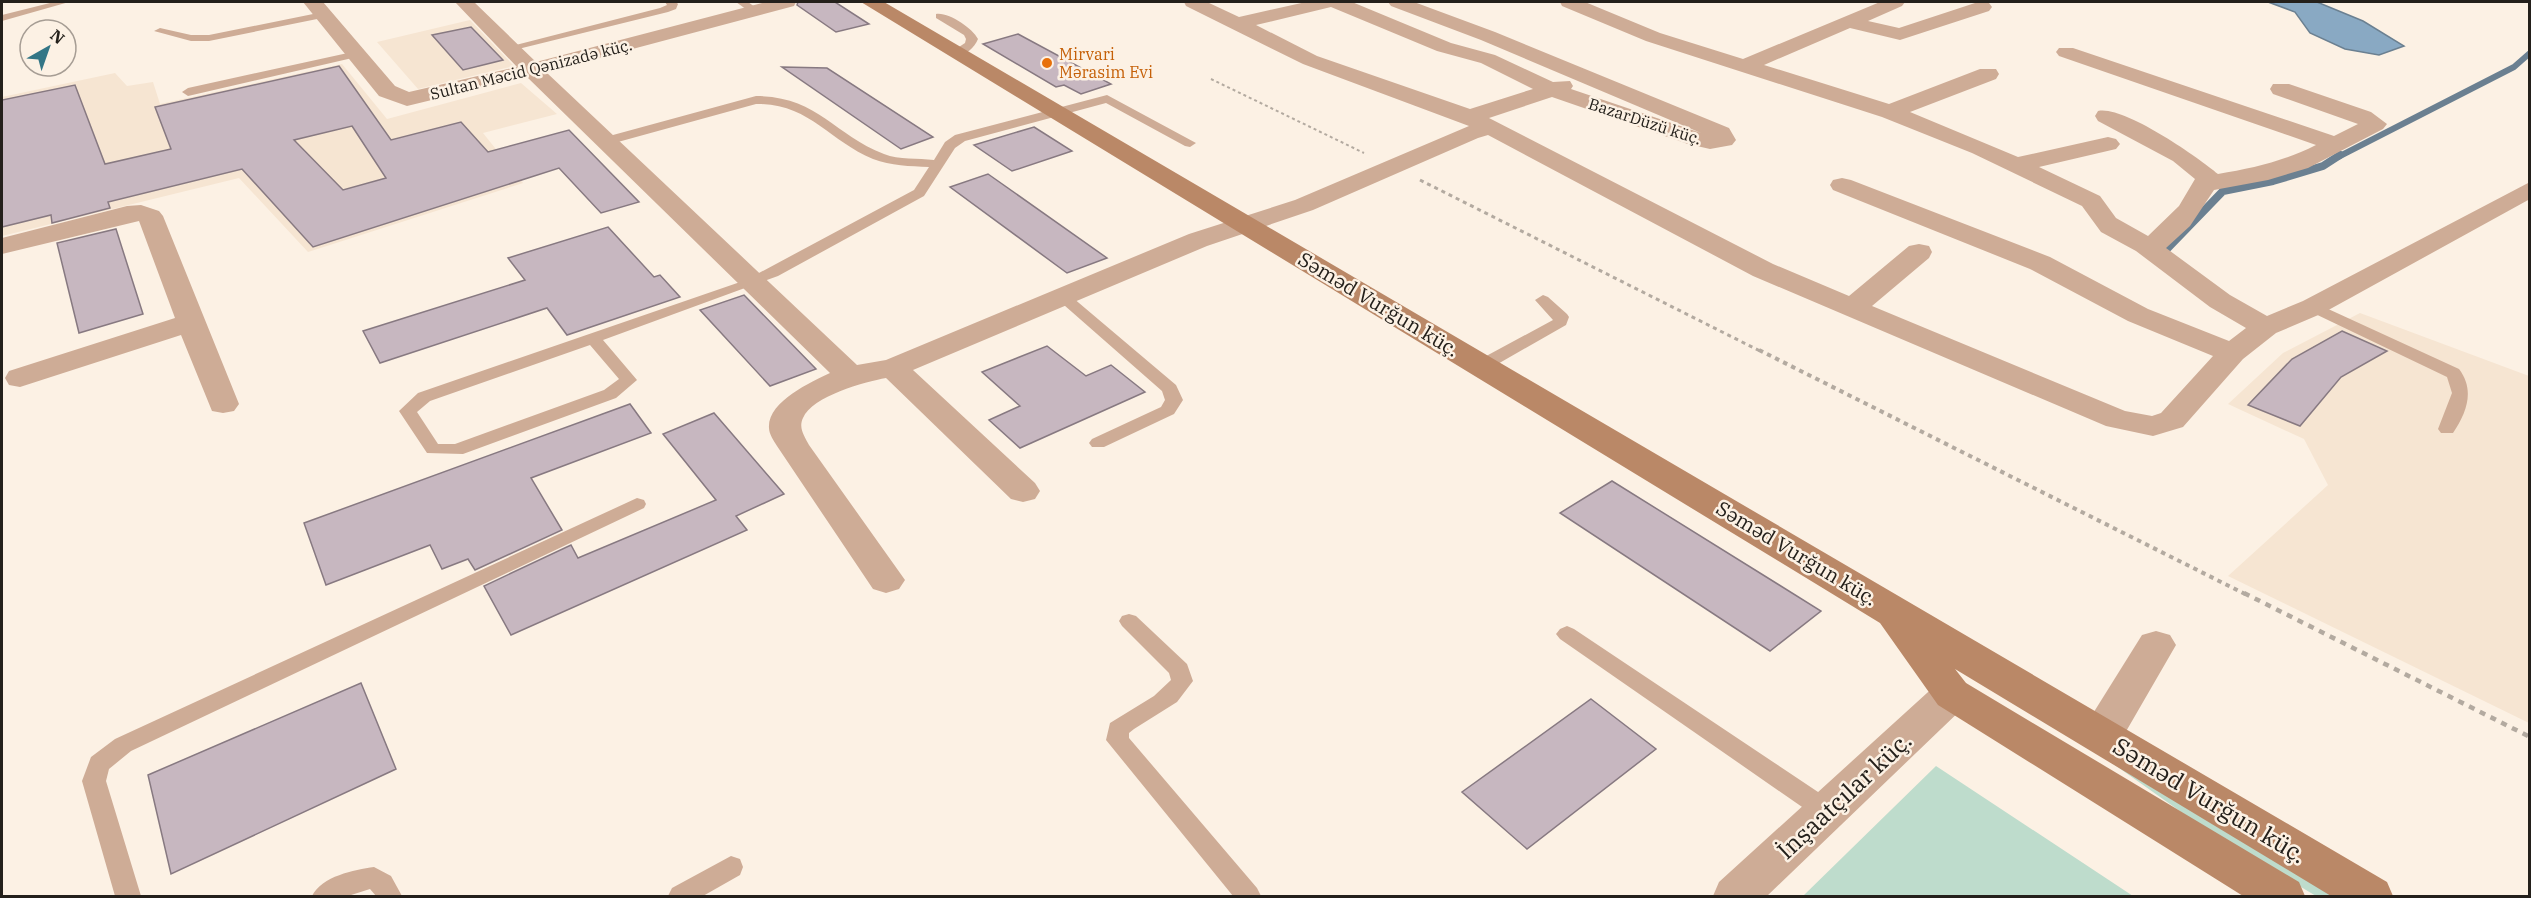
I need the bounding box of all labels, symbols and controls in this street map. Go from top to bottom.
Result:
north arrow [18,18,78,78]
text: N [46,25,69,48]
street label: Sultan Məcid Qənizadə küç. [428,34,634,104]
place label: Mirvari Mərasim Evi [1059,44,1153,82]
marker: Mirvari Mərasim Evi [1040,56,1054,70]
street label: BazarDüzü küç. [1586,93,1704,149]
street label: Səməd Vurğun küç. [1294,245,1464,363]
street label: Səməd Vurğun küç. [1712,494,1882,612]
street label: İnşaatçılar küç. [1770,724,1918,866]
street label: Səməd Vurğun küç. [2108,730,2312,870]

